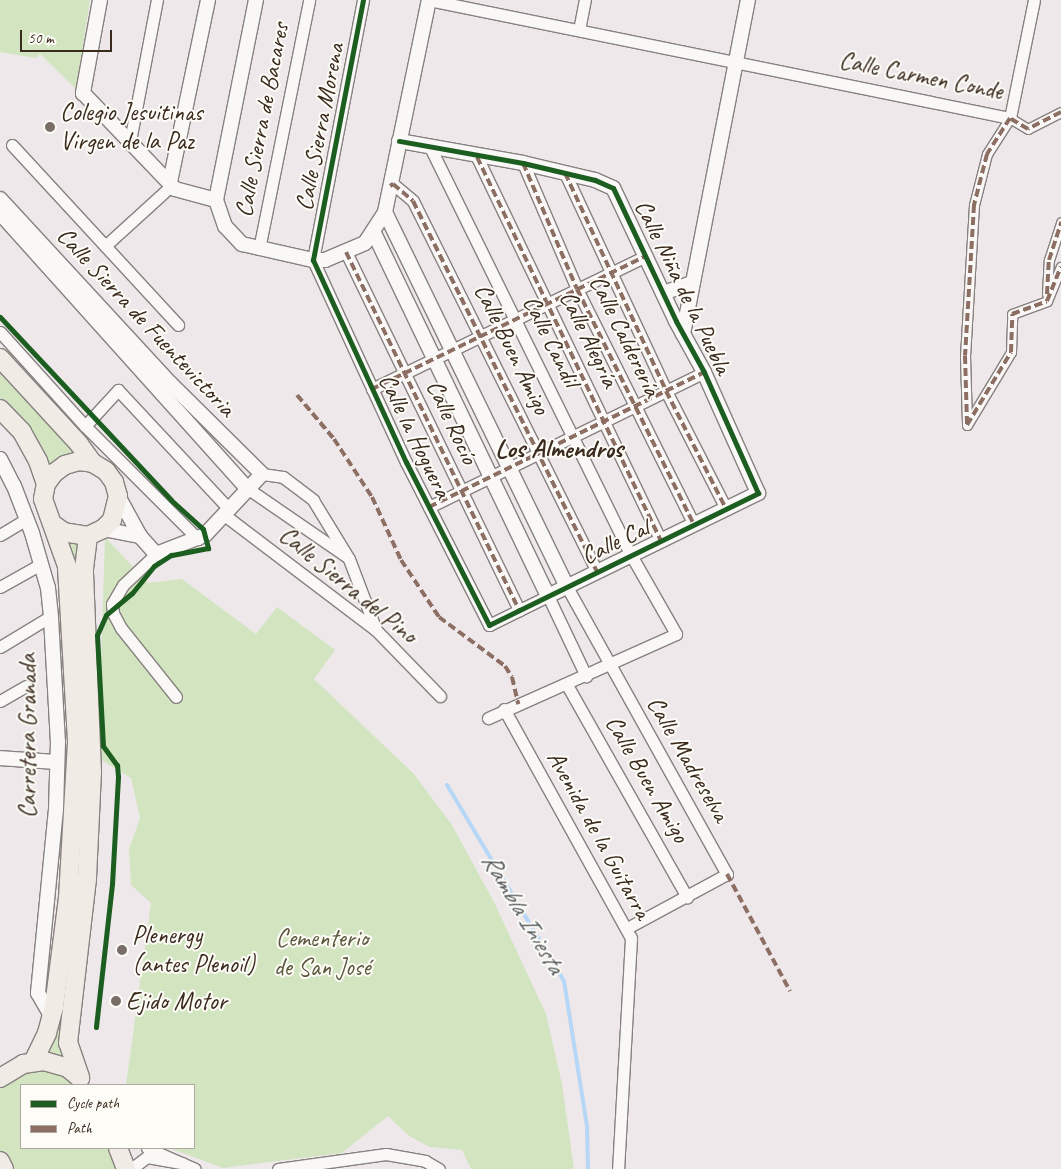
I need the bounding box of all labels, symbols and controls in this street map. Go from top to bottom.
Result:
scale bar [22,20,115,52]
street label: Calle Sierra de Bacares [228,20,296,220]
text: 50 m [28,29,54,48]
street label: Calle Sierra Morena [289,40,351,214]
street label: Calle Carmen Conde [836,45,1006,107]
place label: Colegio Jesuitinas Virgen de la Paz [60,98,202,157]
marker: Colegio Jesuitinas Virgen de la Paz [44,121,56,133]
street label: Calle Niña de la Puebla [627,194,739,380]
street label: Calle Sierra de Fuentevictoria [50,221,242,423]
street label: Calle Calderería [583,270,667,402]
street label: Calle Buen Amigo [467,279,557,419]
street label: Calle Alegría [553,286,625,392]
street label: Calle Candil [516,290,586,392]
street label: Calle la Hoguera [372,368,458,504]
street label: Calle Rocío [419,375,485,469]
district label: Los Almendros [495,433,623,465]
street label: Calle Cal [576,513,654,571]
street label: Calle Sierra del Pino [273,520,423,650]
street label: Carretera Granada [13,654,43,818]
street label: Calle Madreselva [640,690,736,828]
street label: Calle Buen Amigo [599,710,695,848]
street label: Avenida de la Guitarra [540,745,658,925]
water label: Rambla Iniesta [475,847,571,979]
place label: Plenergy (antes Plenoil) [132,921,255,980]
park label: Cementerio de San José [274,924,370,983]
marker: Plenergy (antes Plenoil) [116,944,128,956]
place label: Ejido Motor [126,986,227,1016]
marker: Ejido Motor [110,995,122,1007]
legend [20,1084,195,1149]
text: Cycle path [67,1094,119,1113]
text: Path [67,1119,92,1138]

